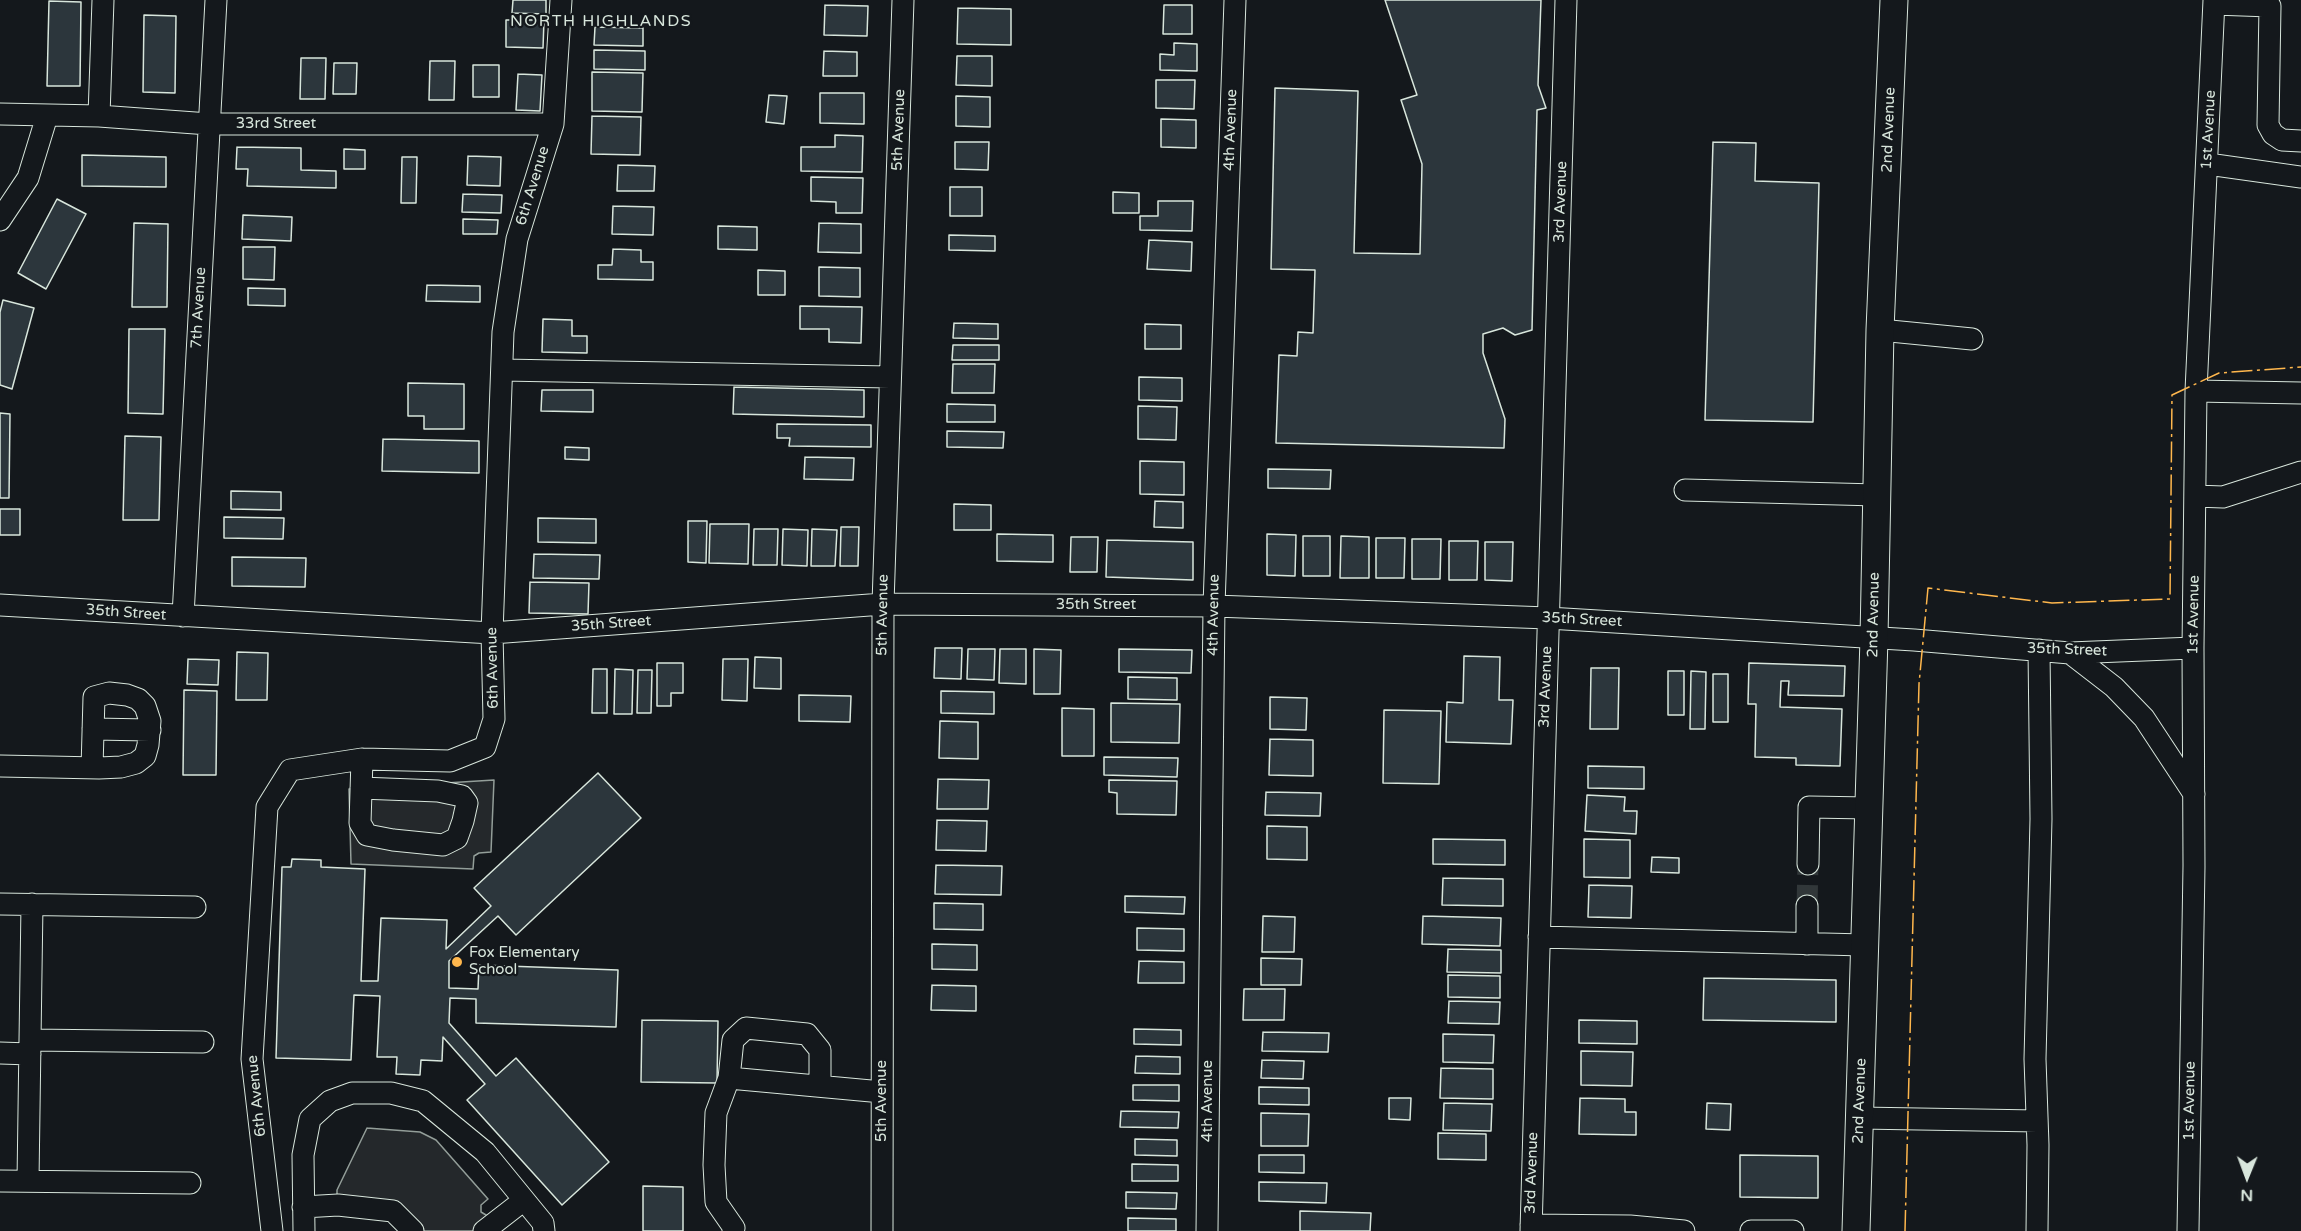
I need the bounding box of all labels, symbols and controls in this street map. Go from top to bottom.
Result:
district label: NORTH HIGHLANDS [510,12,692,32]
street label: 2nd Avenue [1879,87,1899,173]
street label: 5th Avenue [889,89,909,171]
street label: 4th Avenue [1221,89,1241,171]
street label: 1st Avenue [2198,90,2220,170]
street label: 33rd Street [236,115,316,133]
street label: 6th Avenue [512,144,554,228]
street label: 3rd Avenue [1551,161,1571,243]
street label: 7th Avenue [188,267,210,349]
street label: 2nd Avenue [1864,572,1884,658]
street label: 5th Avenue [873,574,893,656]
street label: 4th Avenue [1204,574,1224,656]
street label: 1st Avenue [2184,575,2204,655]
street label: 35th Street [1056,596,1136,614]
street label: 35th Street [85,601,167,625]
street label: 35th Street [1541,609,1623,631]
street label: 35th Street [570,612,652,636]
street label: 6th Avenue [483,627,503,709]
street label: 35th Street [2026,640,2108,660]
street label: 3rd Avenue [1536,646,1556,728]
place label: Fox Elementary School [469,944,579,979]
marker: Fox Elementary School [450,955,464,969]
street label: 6th Avenue [244,1054,270,1138]
street label: 2nd Avenue [1850,1058,1870,1144]
street label: 5th Avenue [873,1060,891,1142]
street label: 4th Avenue [1199,1060,1217,1142]
street label: 1st Avenue [2180,1061,2200,1141]
street label: 3rd Avenue [1522,1132,1542,1214]
north arrow [2217,1147,2277,1207]
text: N [2240,1185,2253,1205]

